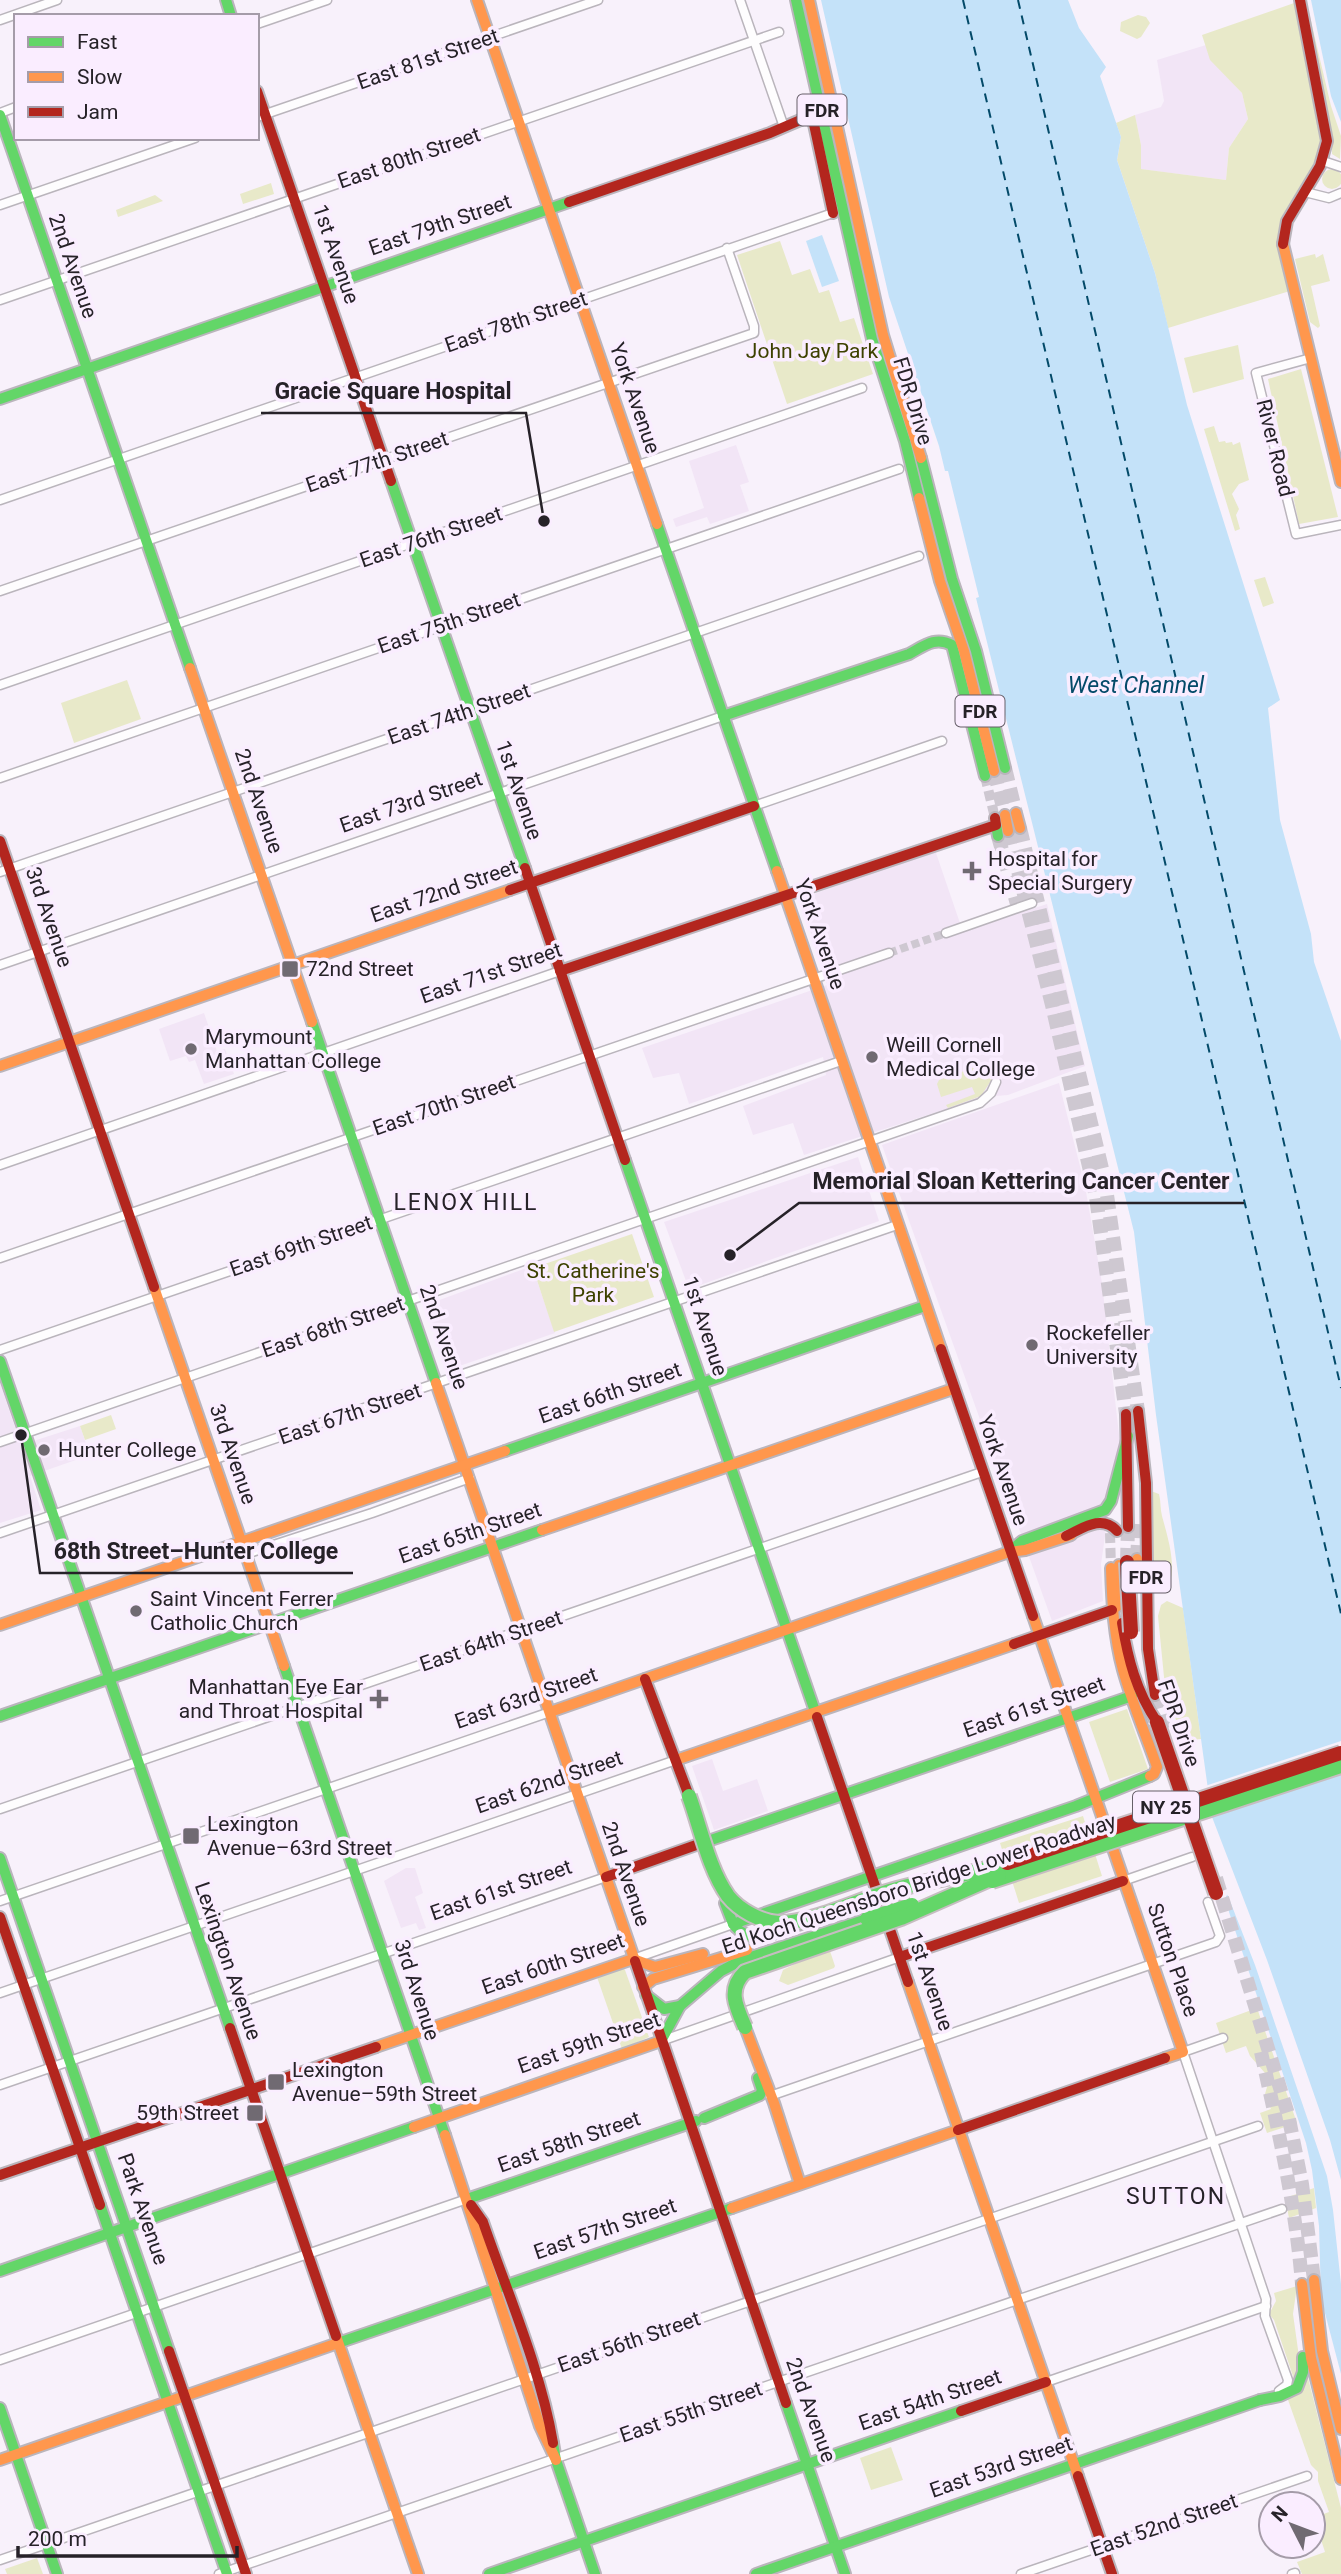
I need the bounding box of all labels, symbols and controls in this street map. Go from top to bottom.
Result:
legend [14,14,259,140]
street label: East 81st Street [354,23,502,94]
text: Fast [77,30,118,54]
text: Slow [77,65,123,89]
road number: FDR [798,94,846,125]
text: Jam [77,100,118,124]
street label: East 80th Street [335,122,483,194]
street label: East 79th Street [366,189,514,261]
street label: 1st Avenue [308,201,364,307]
street label: 2nd Avenue [44,211,102,321]
street label: East 78th Street [442,286,590,358]
street label: York Avenue [605,339,665,457]
park label: John Jay Park [746,339,878,363]
street label: FDR Drive [888,354,938,448]
callout: Gracie Square Hospital [261,369,526,413]
text: Gracie Square Hospital [274,378,512,405]
street label: River Road [1251,397,1299,499]
street label: East 77th Street [303,426,451,498]
street label: East 76th Street [357,501,505,573]
street label: East 75th Street [375,587,523,659]
water label: West Channel [1068,672,1205,699]
street label: East 74th Street [385,678,533,750]
road number: FDR [956,696,1004,726]
street label: 1st Avenue [491,737,547,843]
street label: 2nd Avenue [230,746,288,856]
street label: East 73rd Street [337,766,486,838]
place label: Hospital for Special Surgery [988,847,1132,895]
street label: East 72nd Street [367,855,521,927]
marker: Hospital for Special Surgery [962,861,982,881]
street label: 3rd Avenue [21,864,77,970]
street label: York Avenue [790,875,850,993]
street label: East 71st Street [417,937,565,1008]
place label: 72nd Street [306,957,414,981]
marker: 72nd Street [280,959,300,979]
place label: Marymount Manhattan College [205,1025,381,1073]
place label: Weill Cornell Medical College [886,1033,1035,1081]
marker: Marymount Manhattan College [183,1041,199,1057]
marker: Weill Cornell Medical College [864,1049,880,1065]
street label: East 70th Street [370,1069,518,1141]
callout: Memorial Sloan Kettering Cancer Center [799,1159,1244,1203]
text: Memorial Sloan Kettering Cancer Center [812,1168,1230,1195]
district label: LENOX HILL [393,1189,539,1216]
street label: East 69th Street [227,1210,375,1282]
park label: St. Catherine's Park [526,1259,660,1307]
street label: 1st Avenue [678,1273,732,1379]
street label: 2nd Avenue [415,1282,473,1392]
street label: East 68th Street [259,1291,407,1363]
place label: Rockefeller University [1046,1321,1150,1369]
marker: Rockefeller University [1024,1337,1040,1353]
street label: East 66th Street [536,1357,684,1429]
street label: East 67th Street [276,1378,424,1450]
street label: 3rd Avenue [205,1401,261,1507]
street label: York Avenue [973,1411,1033,1529]
place label: Hunter College [58,1438,196,1462]
marker: Hunter College [36,1442,52,1458]
street label: East 65th Street [396,1497,544,1569]
callout: 68th Street–Hunter College [40,1529,353,1573]
text: 68th Street–Hunter College [54,1538,338,1565]
road number: FDR [1122,1562,1170,1592]
place label: Saint Vincent Ferrer Catholic Church [150,1587,333,1635]
marker: Saint Vincent Ferrer Catholic Church [128,1603,144,1619]
street label: East 64th Street [417,1605,565,1677]
street label: East 63rd Street [452,1662,601,1734]
street label: East 61st Street [960,1671,1108,1742]
place label: Manhattan Eye Ear and Throat Hospital [179,1675,363,1723]
street label: FDR Drive [1153,1676,1205,1770]
marker: Manhattan Eye Ear and Throat Hospital [369,1689,389,1709]
street label: East 62nd Street [472,1746,626,1818]
road number: NY 25 [1133,1792,1199,1823]
street label: Ed Koch Queensboro Bridge Lower Roadway [719,1809,1119,1959]
place label: Lexington Avenue–63rd Street [207,1812,393,1860]
street label: 2nd Avenue [597,1819,655,1929]
marker: Lexington Avenue–63rd Street [181,1826,201,1846]
street label: East 61st Street [427,1854,575,1925]
street label: Lexington Avenue [190,1879,266,2043]
street label: Sutton Place [1142,1900,1204,2020]
street label: East 60th Street [479,1928,627,2000]
street label: 1st Avenue [902,1928,958,2034]
street label: 3rd Avenue [389,1937,445,2043]
street label: East 59th Street [515,2007,663,2079]
place label: Lexington Avenue–59th Street [292,2058,477,2106]
marker: Lexington Avenue–59th Street [266,2072,286,2092]
place label: 59th Street [136,2101,239,2125]
marker: 59th Street [245,2103,265,2123]
street label: East 58th Street [495,2106,643,2178]
street label: Park Avenue [113,2150,173,2268]
district label: SUTTON [1126,2183,1226,2210]
street label: East 57th Street [531,2193,679,2265]
street label: East 56th Street [555,2306,703,2378]
street label: 2nd Avenue [781,2355,841,2465]
street label: East 54th Street [856,2364,1004,2436]
street label: East 55th Street [617,2376,765,2448]
street label: East 53rd Street [927,2431,1076,2503]
street label: East 52nd Street [1087,2489,1241,2561]
north arrow [1257,2490,1327,2560]
text: N [1267,2501,1293,2527]
scale bar [18,2514,236,2558]
text: 200 m [28,2527,87,2551]

